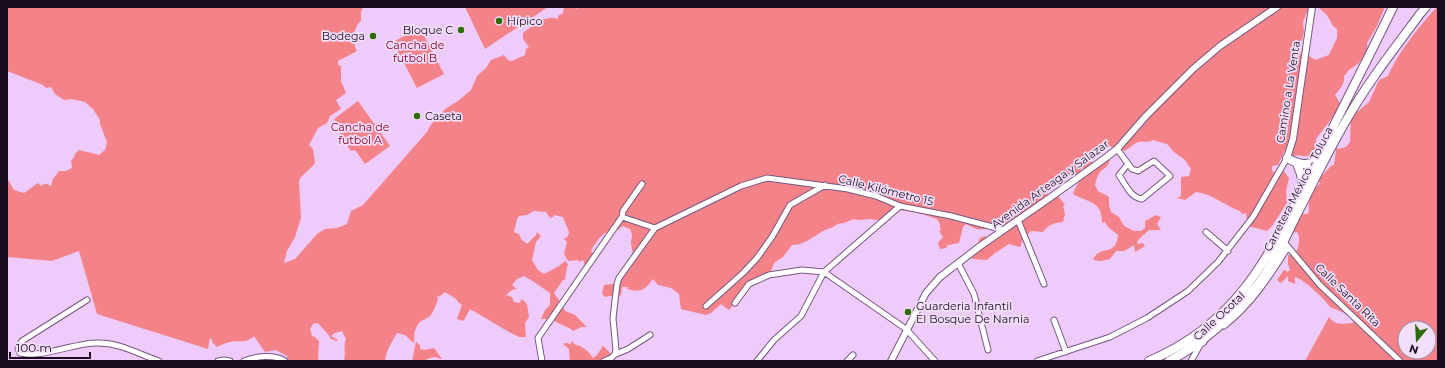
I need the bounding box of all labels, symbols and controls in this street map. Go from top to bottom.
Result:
place label: Hípico [507,14,542,28]
marker: Hípico [494,16,504,26]
place label: Bloque C [403,23,453,37]
marker: Bloque C [456,25,466,35]
place label: Bodega [322,29,365,43]
marker: Bodega [368,31,378,41]
park label: Cancha de futbol B [386,38,445,65]
street label: Camino a La Venta [1273,40,1303,144]
place label: Caseta [425,109,462,123]
marker: Caseta [412,111,422,121]
park label: Cancha de futbol A [331,120,390,147]
street label: Carretera México - Toluca [1260,124,1336,254]
street label: Avenida Arteaga y Salazar [988,137,1112,231]
street label: Calle Kilómetro 15 [837,171,935,209]
street label: Calle Santa Rita [1312,260,1384,330]
street label: Calle Ocotal [1190,289,1248,343]
place label: Guarderia Infantil El Bosque De Narnia [916,299,1029,326]
marker: Guarderia Infantil El Bosque De Narnia [903,307,913,317]
north arrow [1397,320,1437,360]
scale bar [10,334,90,360]
text: 100 m [16,340,52,355]
text: N [1408,341,1420,358]

